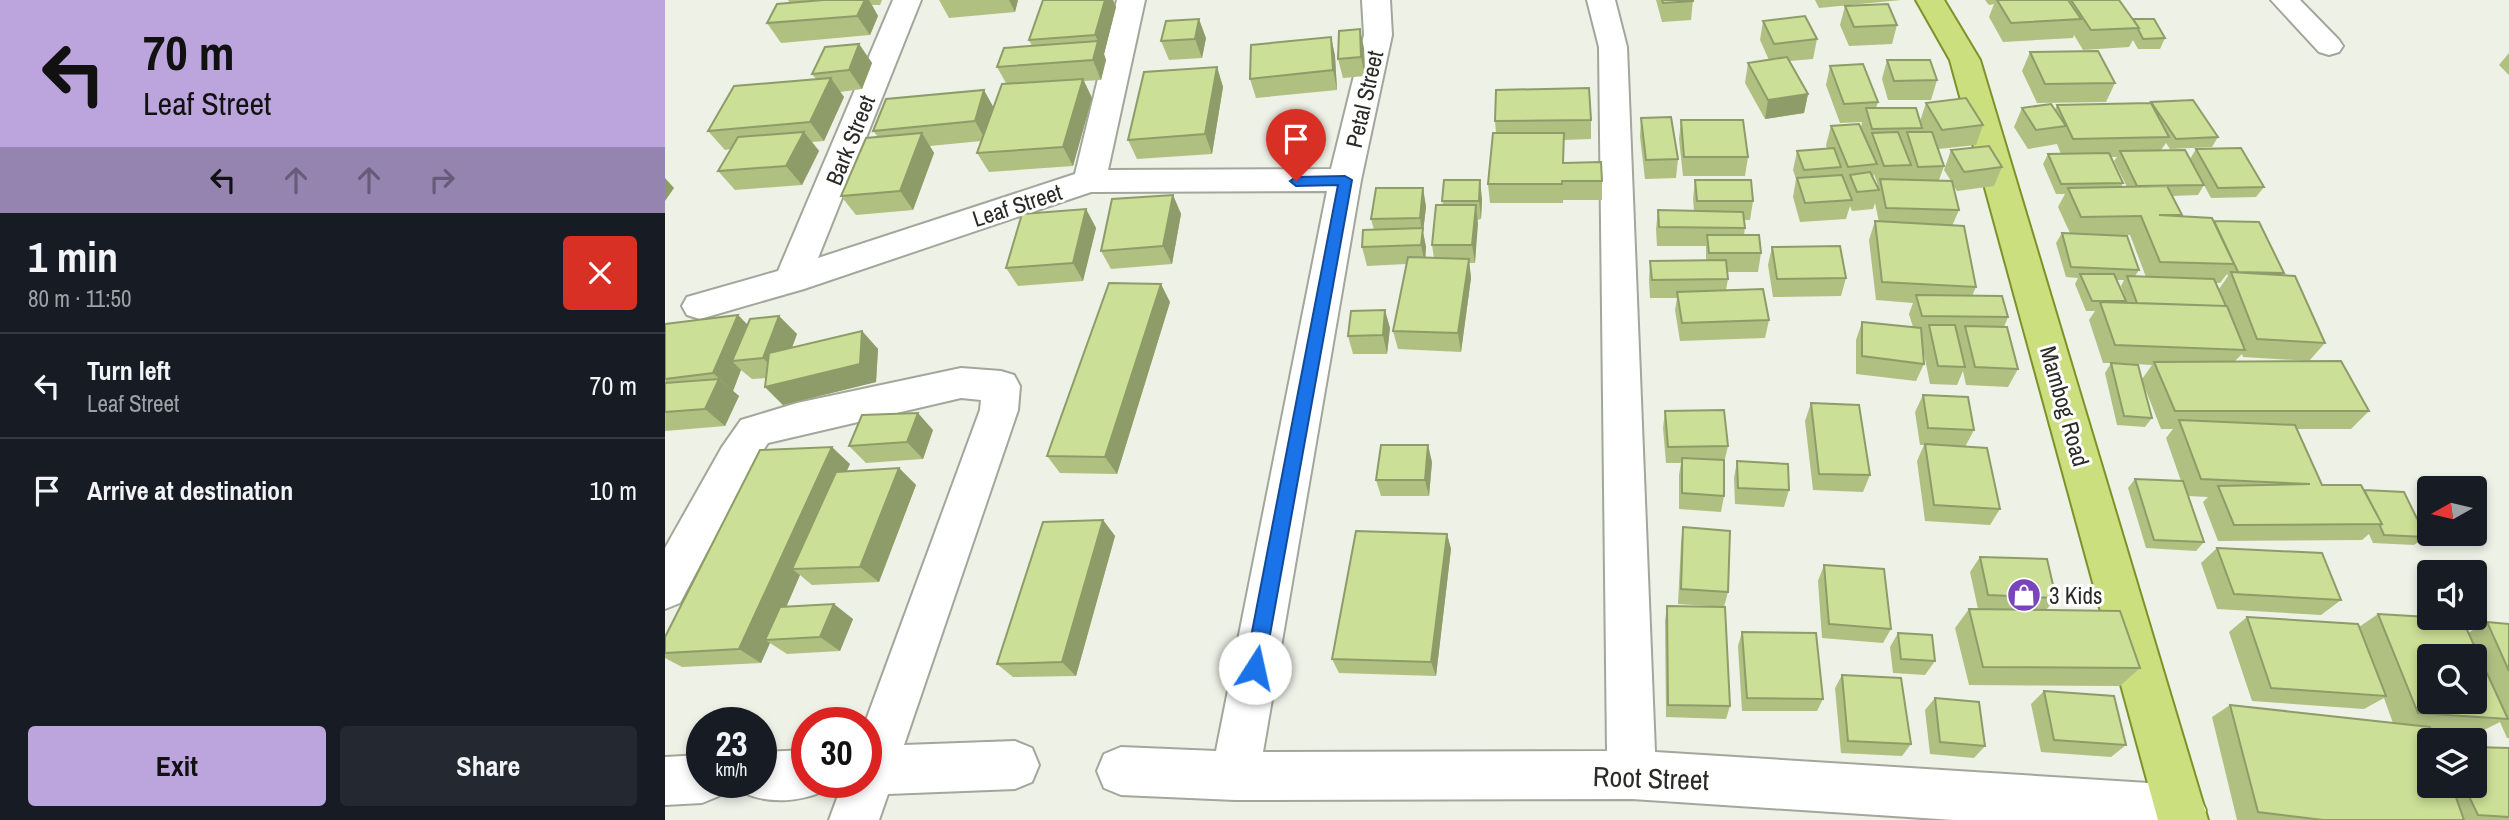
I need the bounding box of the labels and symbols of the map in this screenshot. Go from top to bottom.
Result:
street label: Petal Street [1338,47,1390,151]
street label: Bark Street [818,90,882,190]
pin [1266,109,1326,181]
street label: Leaf Street [968,176,1066,234]
street label: Mambog Road [2033,342,2097,470]
north arrow [2417,476,2487,546]
shop icon: 3 Kids [2005,576,2043,614]
place label: 3 Kids [2049,580,2102,611]
position arrow [1218,631,1292,705]
speed limit sign: 30 [791,707,882,798]
street label: Root Street [1592,757,1710,799]

